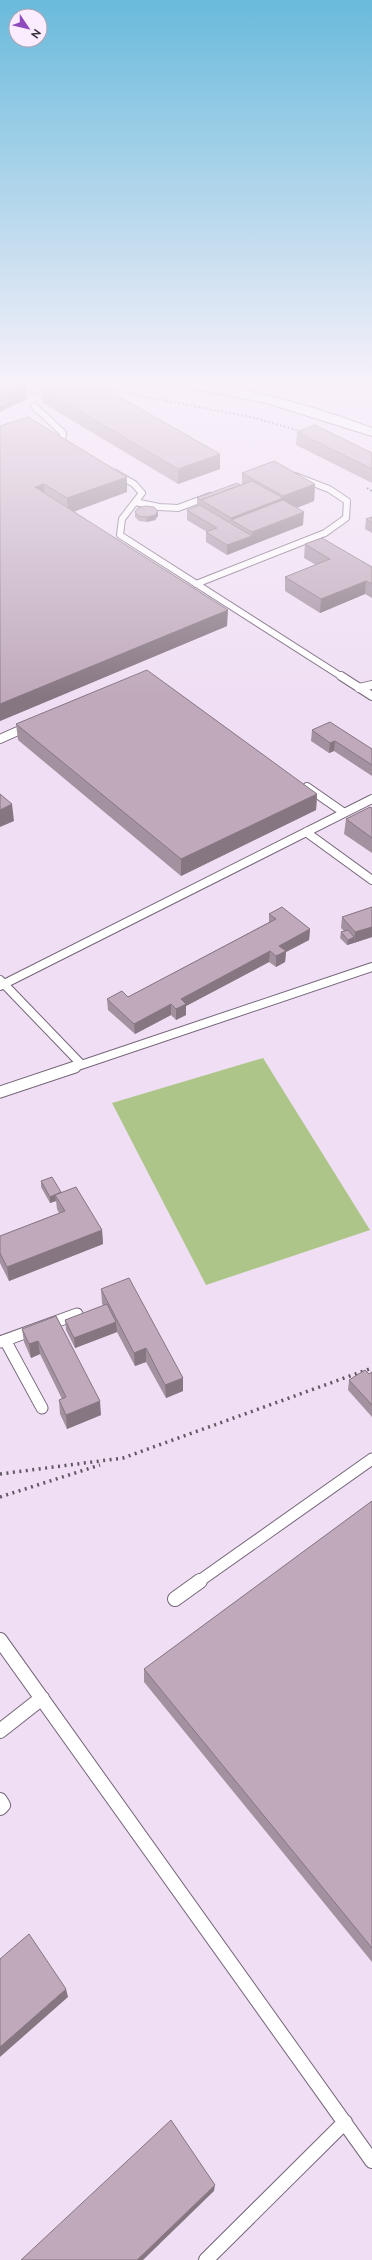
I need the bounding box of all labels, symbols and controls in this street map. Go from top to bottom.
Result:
north arrow [8,8,48,48]
text: N [28,26,44,41]

